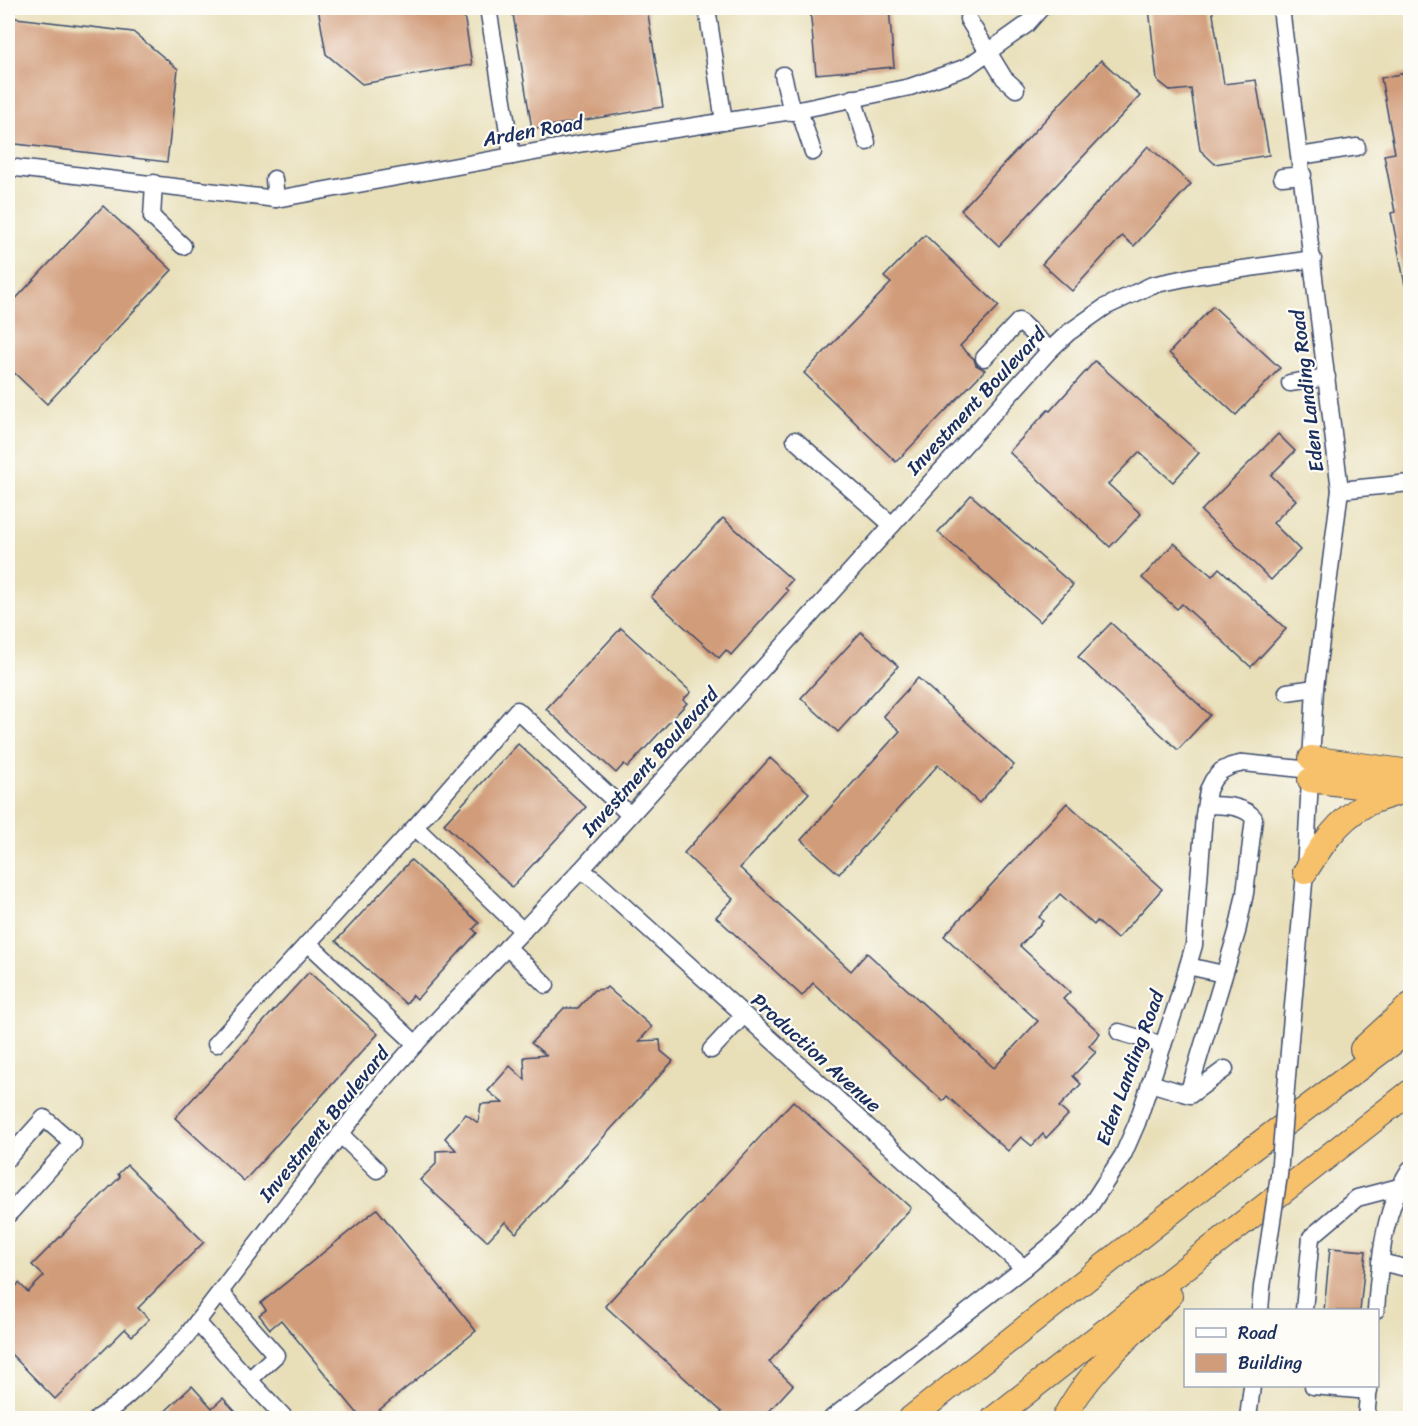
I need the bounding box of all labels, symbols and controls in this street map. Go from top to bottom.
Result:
street label: Arden Road [479,105,587,157]
street label: Eden Landing Road [1280,306,1334,474]
street label: Investment Boulevard [897,317,1056,484]
street label: Investment Boulevard [572,678,729,846]
street label: Production Avenue [742,984,890,1122]
street label: Eden Landing Road [1086,984,1175,1151]
street label: Investment Boulevard [249,1037,399,1211]
legend [1184,1309,1379,1387]
text: Road [1238,1317,1278,1349]
text: Building [1238,1347,1302,1379]

